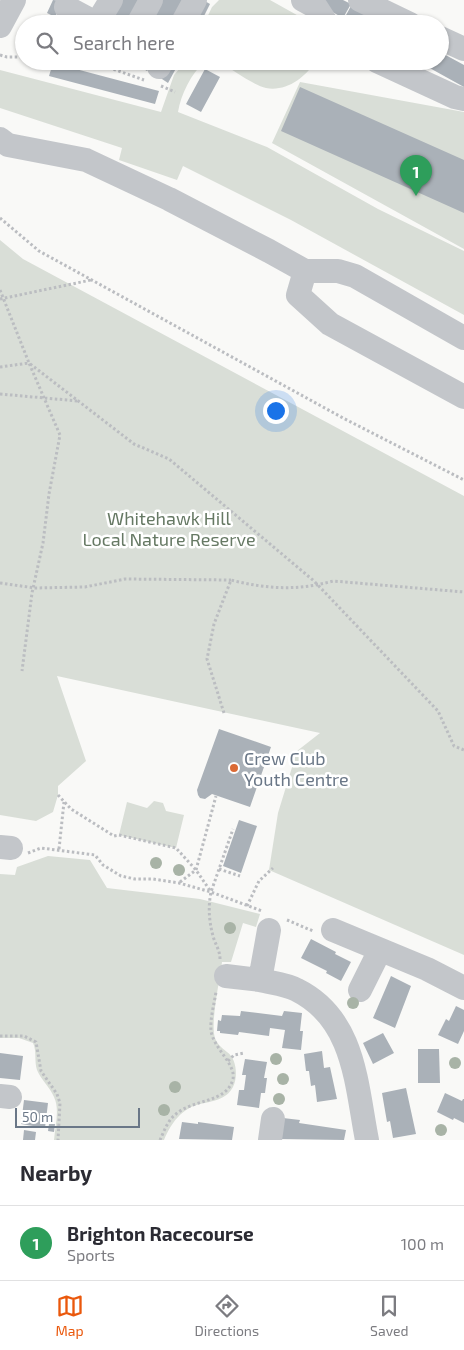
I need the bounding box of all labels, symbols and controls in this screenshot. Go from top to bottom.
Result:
search box [15,15,449,70]
icon: search [33,29,61,57]
text: Search here [73,31,175,54]
pin: 1 [400,155,432,196]
your location [263,398,289,424]
park label: Whitehawk Hill Local Nature Reserve [82,507,256,550]
place label: Crew Club Youth Centre [244,747,349,790]
marker: Crew Club Youth Centre [228,762,240,774]
scale bar [15,1105,140,1128]
text: 50 m [22,1108,53,1125]
text: Nearby [20,1160,92,1185]
text: Brighton Racecourse [67,1222,254,1245]
text: 1 [33,1234,39,1253]
text: 100 m [401,1234,444,1253]
text: Sports [67,1245,115,1264]
tab: Map [55,1292,84,1339]
tab: Directions [195,1292,259,1339]
tab: Saved [370,1292,409,1339]

